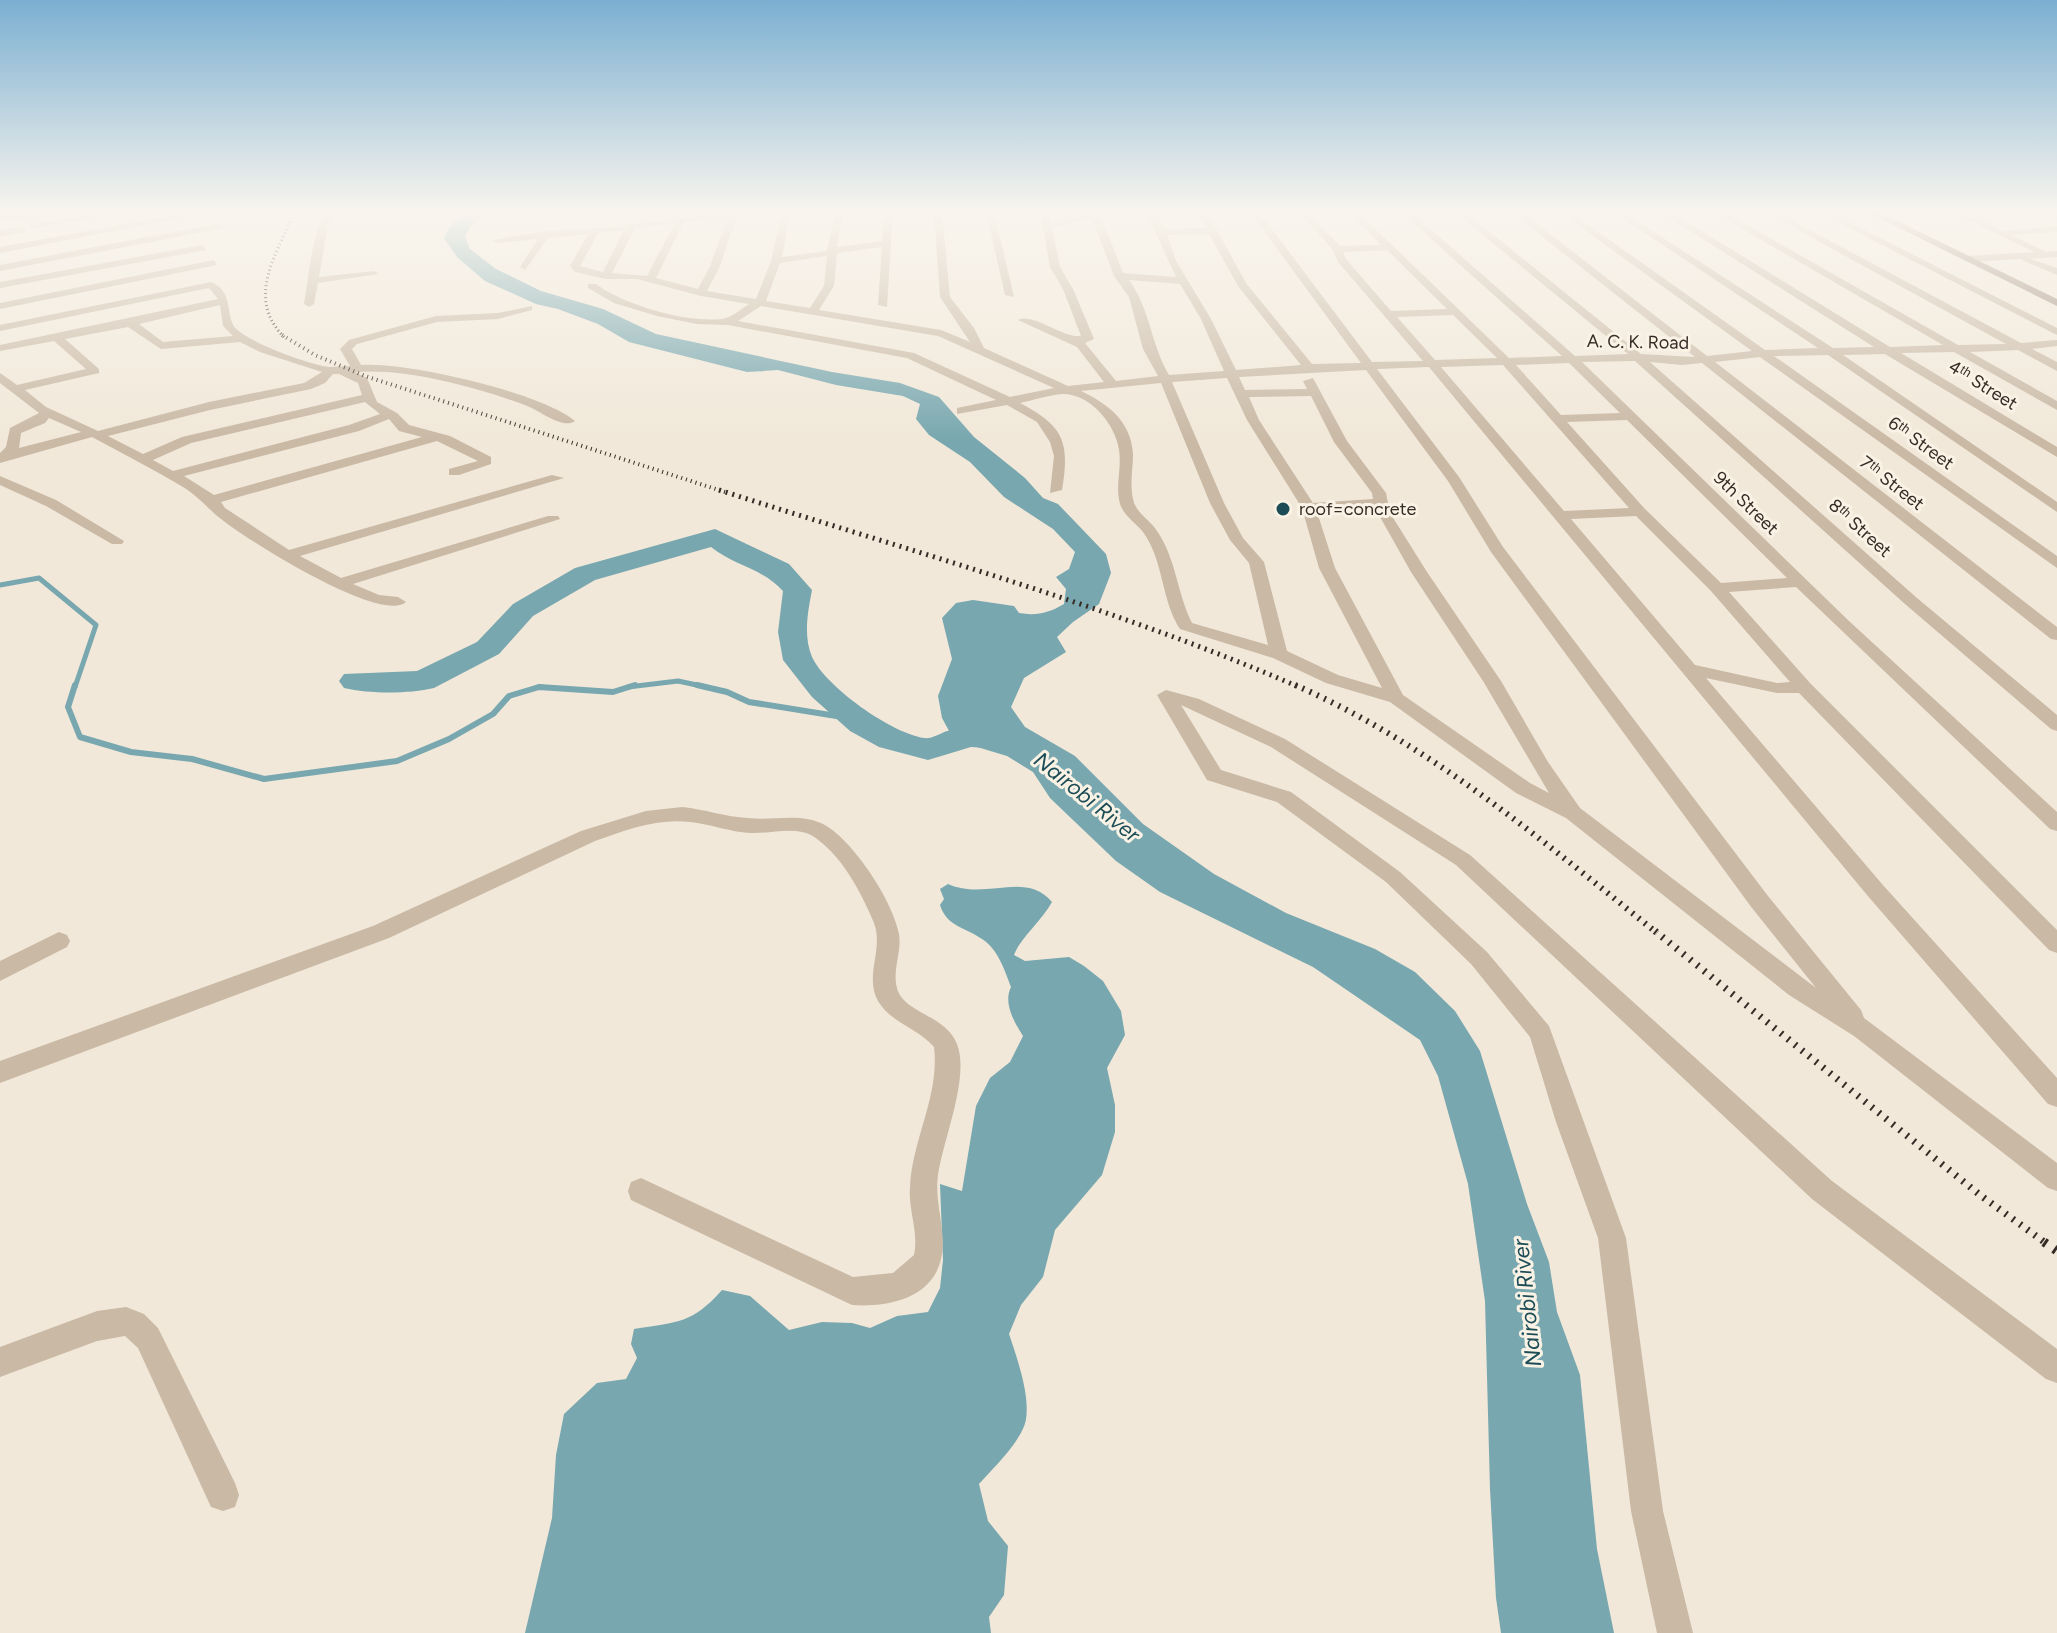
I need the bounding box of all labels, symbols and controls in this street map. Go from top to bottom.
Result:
street label: A. C. K. Road [1587,330,1689,354]
street label: 4ᵗʰ Street [1945,355,2022,415]
street label: 6ᵗʰ Street [1884,412,1958,474]
street label: 7ᵗʰ Street [1856,451,1929,515]
street label: 9th Street [1709,467,1783,539]
street label: 8ᵗʰ Street [1824,494,1896,562]
place label: roof=concrete [1299,498,1416,520]
marker: roof=concrete [1274,500,1292,518]
water label: Nairobi River [1029,746,1147,849]
water label: Nairobi River [1507,1236,1547,1368]

